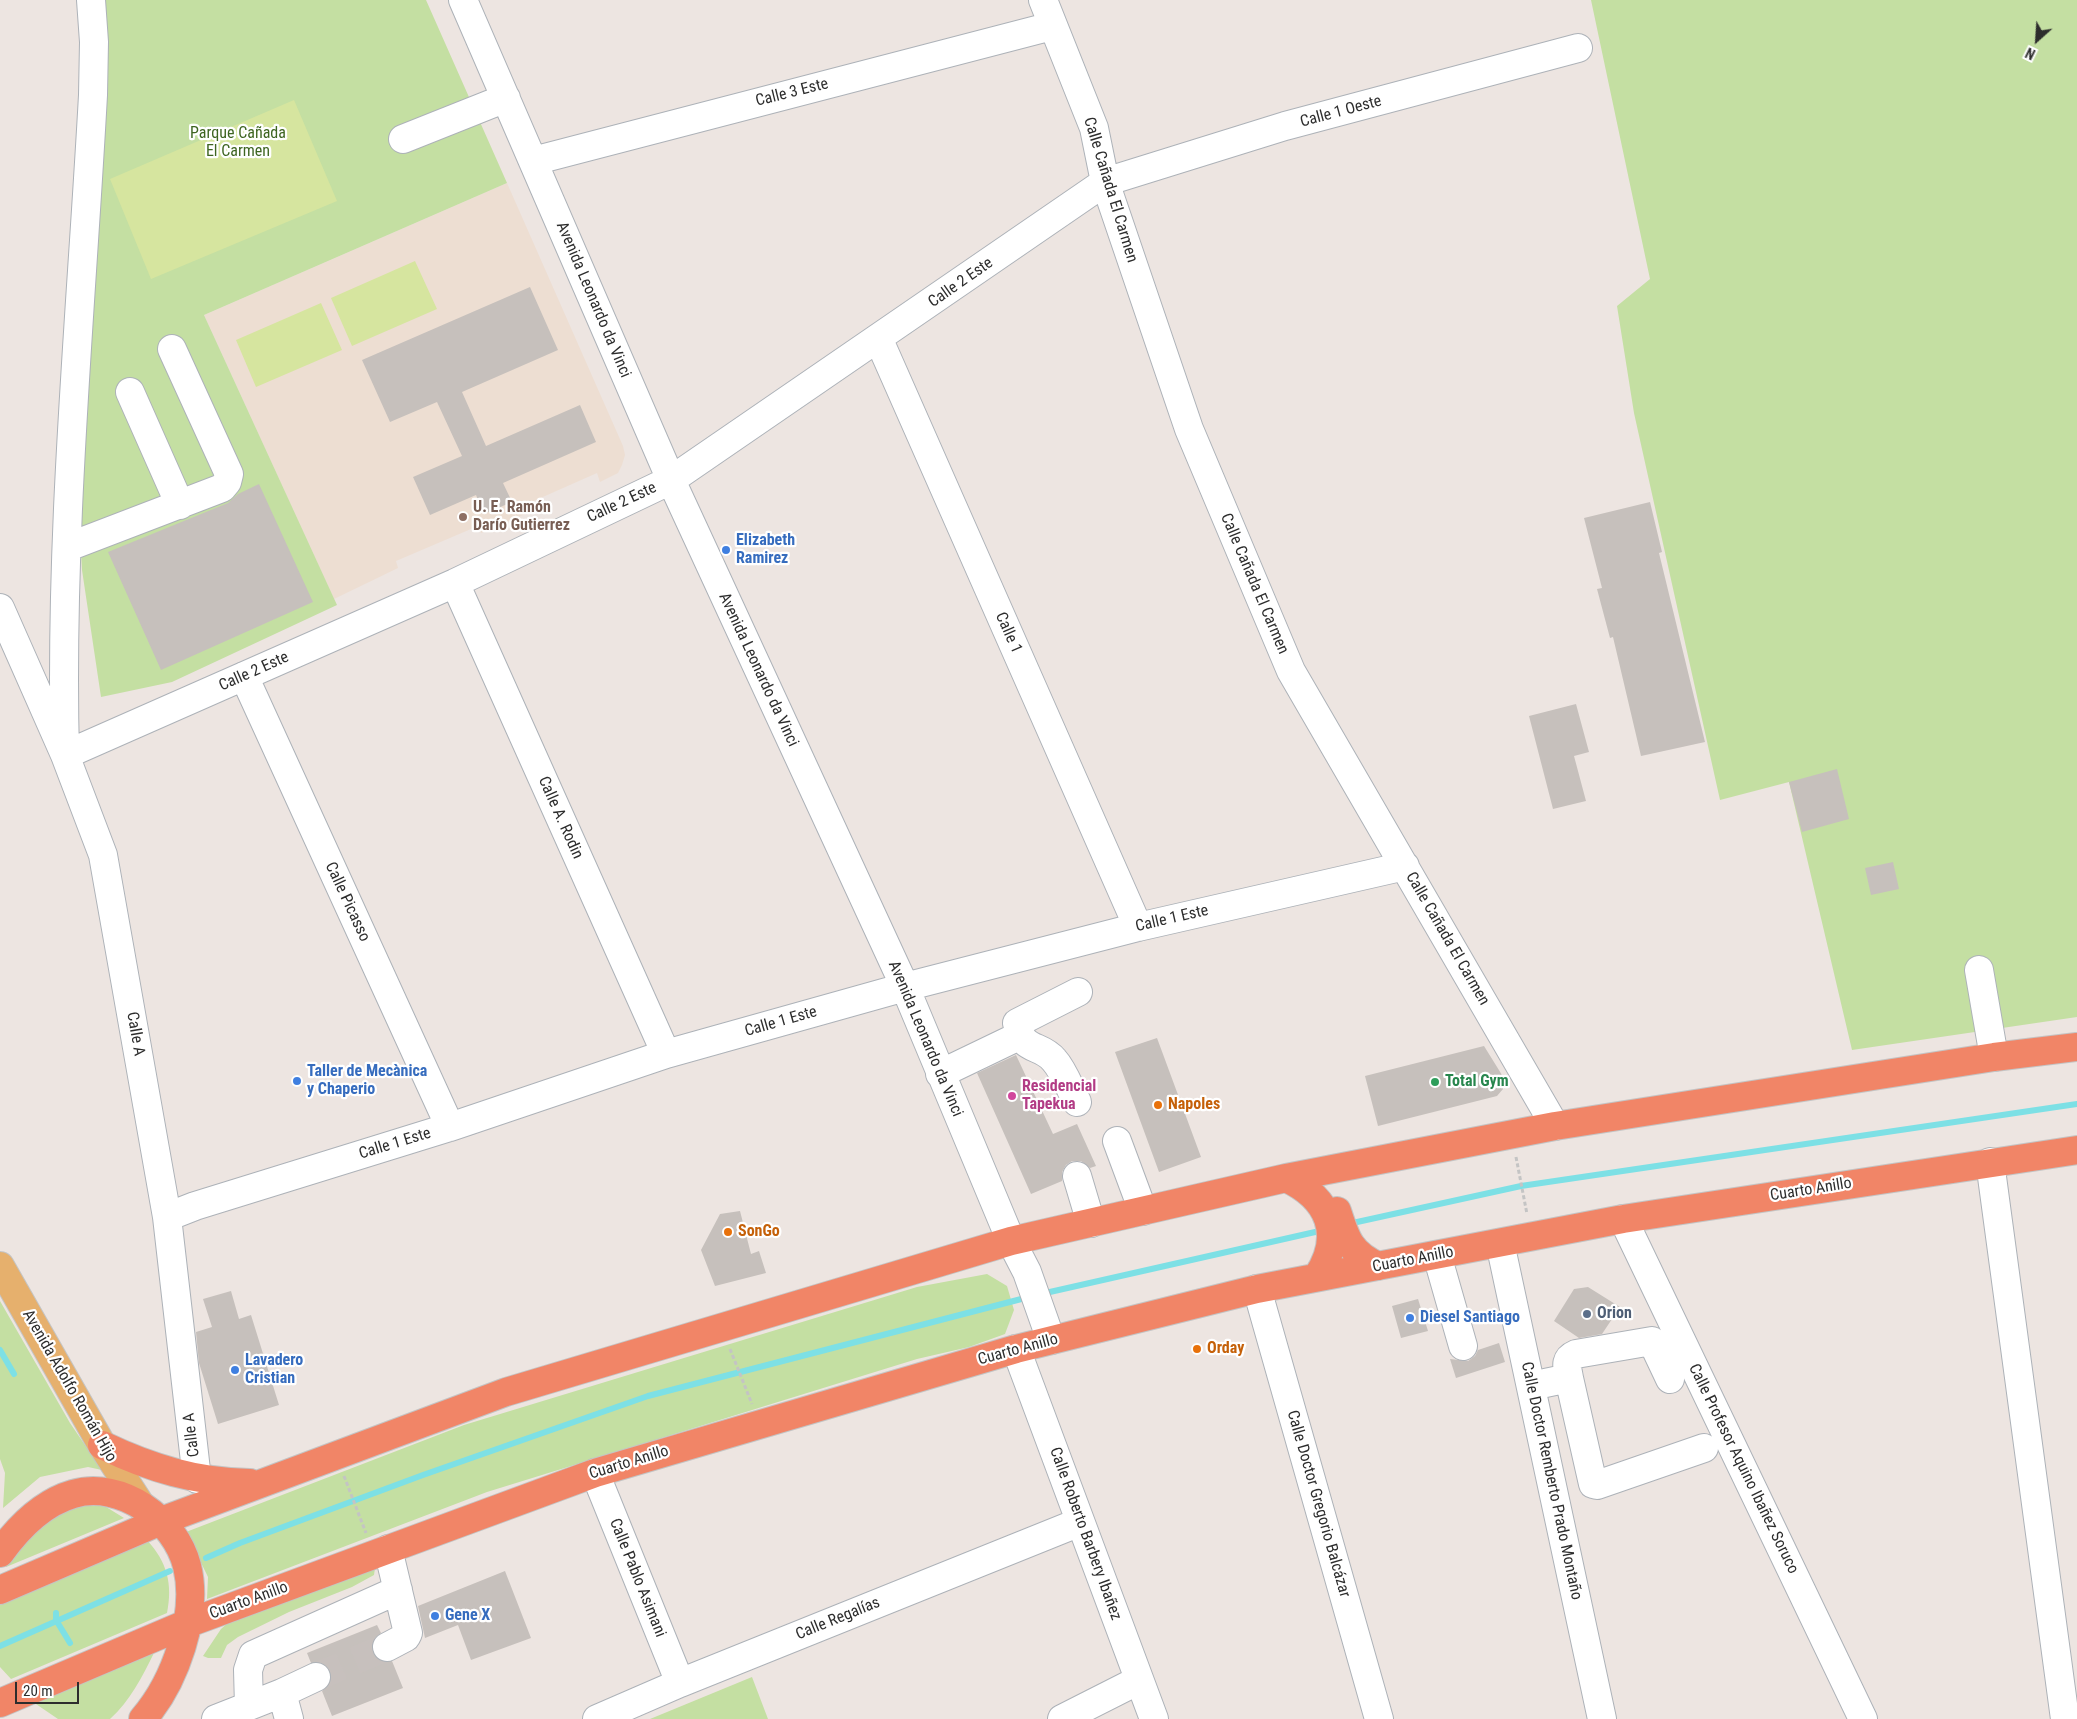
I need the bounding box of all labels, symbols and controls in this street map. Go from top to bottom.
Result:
north arrow [2012,15,2062,65]
text: N [2023,44,2038,63]
street label: Calle 3 Este [754,75,830,111]
street label: Calle 1 Oeste [1298,92,1384,132]
street label: Calle Cañada El Carmen [1079,115,1141,265]
park label: Parque Cañada El Carmen [190,124,286,162]
street label: Avenida Leonardo da Vinci [551,219,635,381]
street label: Calle 2 Este [925,254,997,312]
street label: Calle 2 Este [584,479,660,527]
place label: U. E. Ramón Darío Gutierrez [473,498,570,536]
marker: U. E. Ramón Darío Gutierrez [457,511,469,523]
street label: Calle Cañada El Carmen [1216,511,1292,657]
place label: Elizabeth Ramirez [736,531,795,569]
marker: Elizabeth Ramirez [720,544,732,556]
street label: Avenida Leonardo da Vinci [714,590,802,750]
street label: Calle 1 [990,609,1026,657]
street label: Calle 2 Este [216,648,292,696]
street label: Calle A. Rodin [533,774,587,862]
street label: Calle Picasso [320,859,374,945]
street label: Calle Cañada El Carmen [1401,869,1493,1009]
street label: Calle 1 Este [1134,901,1210,937]
street label: Avenida Leonardo da Vinci [883,958,967,1120]
street label: Calle 1 Este [743,1003,819,1041]
street label: Calle A [122,1010,148,1058]
place label: Taller de Mecànica y Chaperio [307,1062,427,1100]
place label: Total Gym [1445,1072,1509,1092]
marker: Taller de Mecànica y Chaperio [291,1075,303,1087]
marker: Total Gym [1429,1076,1441,1088]
place label: Residencial Tapekua [1022,1077,1096,1115]
marker: Residencial Tapekua [1006,1090,1018,1102]
place label: Napoles [1168,1095,1220,1115]
marker: Napoles [1152,1099,1164,1111]
street label: Calle 1 Este [357,1124,433,1164]
street label: Cuarto Anillo [1769,1174,1853,1206]
place label: SonGo [738,1222,780,1242]
marker: SonGo [722,1226,734,1238]
street label: Cuarto Anillo [1371,1243,1455,1277]
place label: Orion [1597,1304,1632,1324]
street label: Avenida Adolfo Román Hijo [18,1307,120,1465]
place label: Diesel Santiago [1420,1308,1520,1328]
marker: Orion [1581,1308,1593,1320]
marker: Diesel Santiago [1404,1312,1416,1324]
street label: Cuarto Anillo [976,1330,1060,1370]
place label: Orday [1207,1339,1244,1359]
marker: Orday [1191,1343,1203,1355]
place label: Lavadero Cristian [245,1351,303,1389]
street label: Calle Doctor Remberto Prado Montaño [1516,1360,1586,1602]
street label: Calle Profesor Aquino Ibañez Soruco [1684,1361,1802,1577]
marker: Lavadero Cristian [229,1364,241,1376]
street label: Calle Doctor Gregorio Balcázar [1282,1408,1354,1600]
street label: Calle A [180,1412,204,1458]
street label: Cuarto Anillo [587,1442,671,1484]
street label: Calle Roberto Barbery Ibañez [1045,1445,1125,1623]
street label: Calle Pablo Asimani [604,1516,670,1640]
street label: Cuarto Anillo [207,1578,291,1624]
street label: Calle Regalías [793,1593,883,1645]
place label: Gene X [445,1606,490,1626]
marker: Gene X [429,1610,441,1622]
scale bar [18,1672,81,1704]
text: 20 m [23,1682,53,1700]

